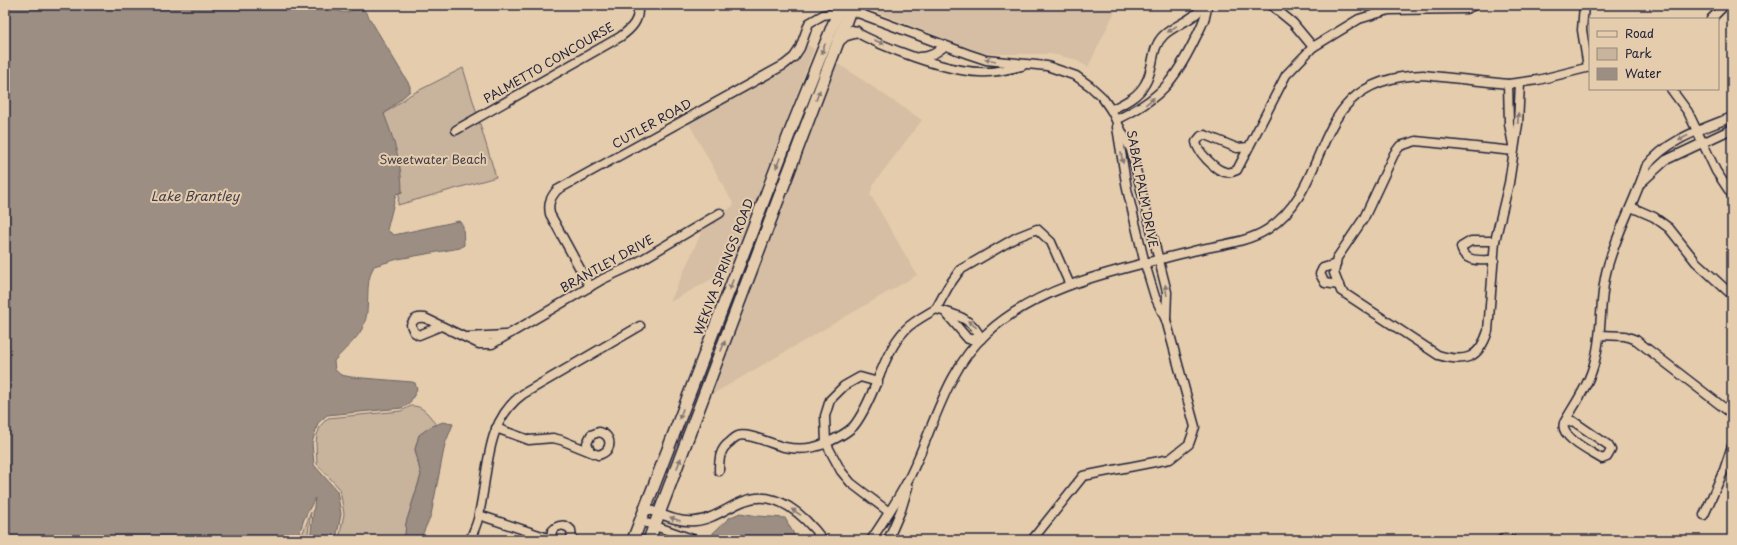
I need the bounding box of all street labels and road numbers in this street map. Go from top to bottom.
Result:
street label: PALMETTO CONCOURSE [480,17,617,107]
street label: CUTLER ROAD [609,94,694,152]
street label: SABAL PALM DRIVE [1123,128,1163,249]
street label: WEKIVA SPRINGS ROAD [689,195,758,338]
street label: BRANTLEY DRIVE [556,230,657,296]

